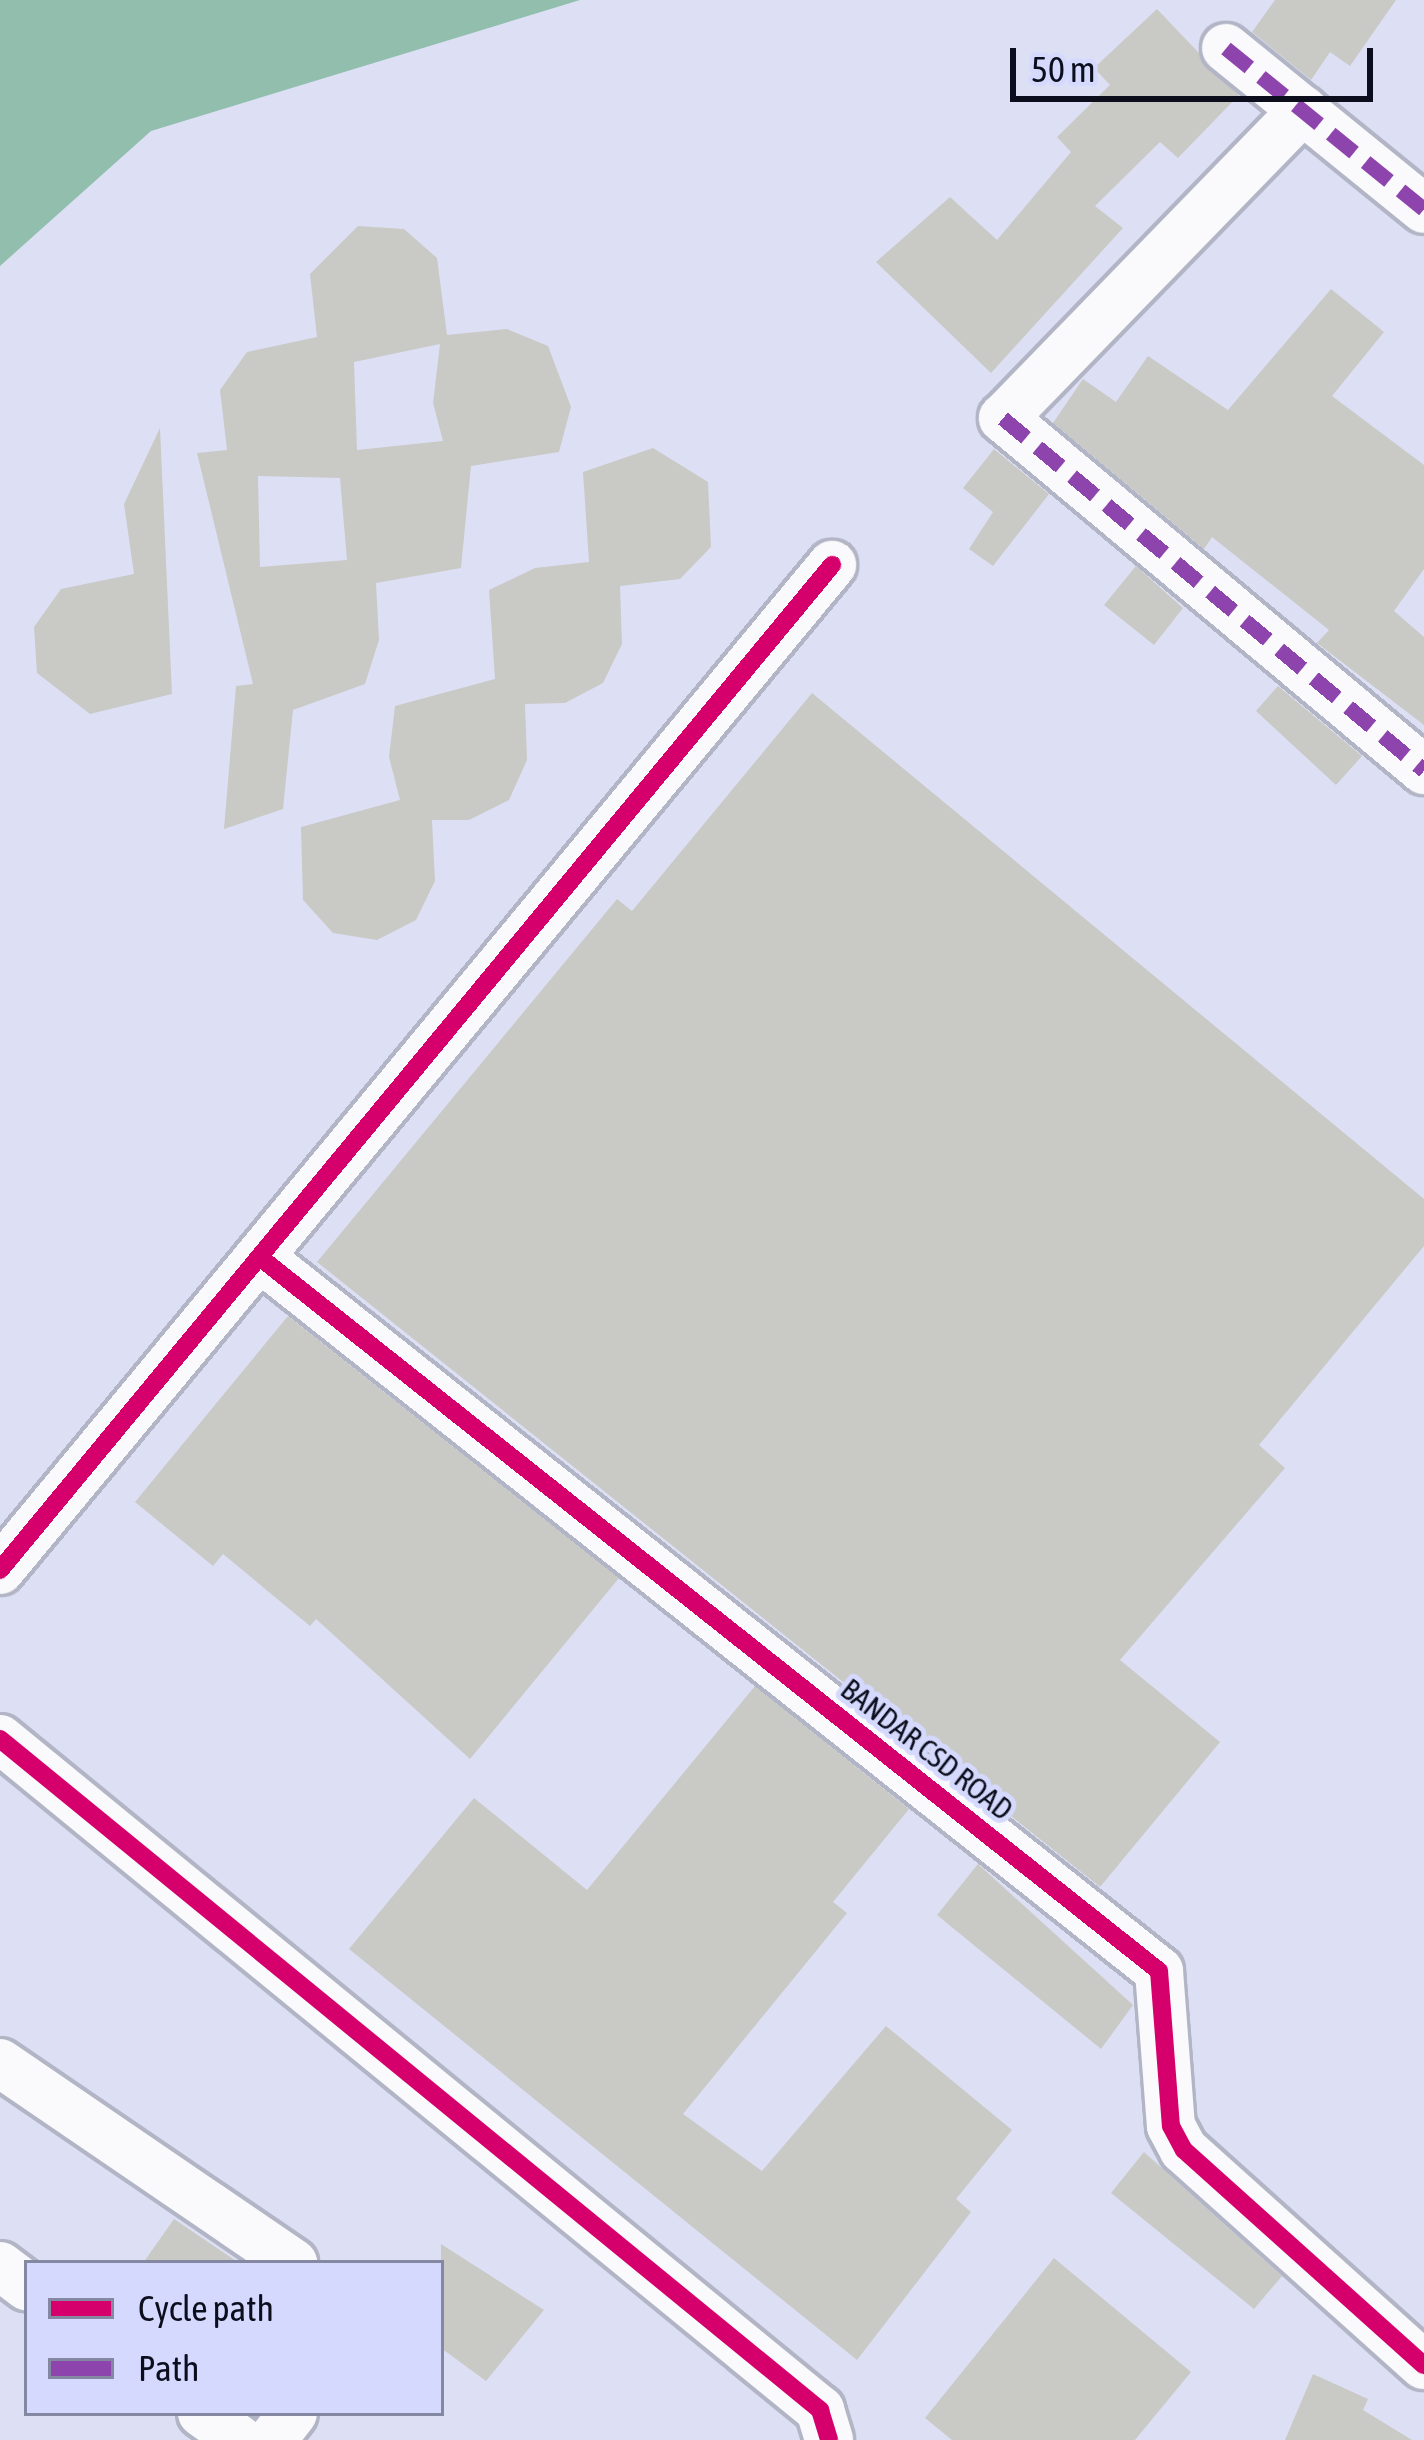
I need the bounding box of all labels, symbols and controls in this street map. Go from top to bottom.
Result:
scale bar [1016,24,1379,98]
text: 50 m [1031,48,1096,90]
street label: BANDAR CSD ROAD [834,1671,1020,1827]
legend [24,2260,444,2416]
text: Cycle path [138,2287,274,2329]
text: Path [138,2347,200,2389]

